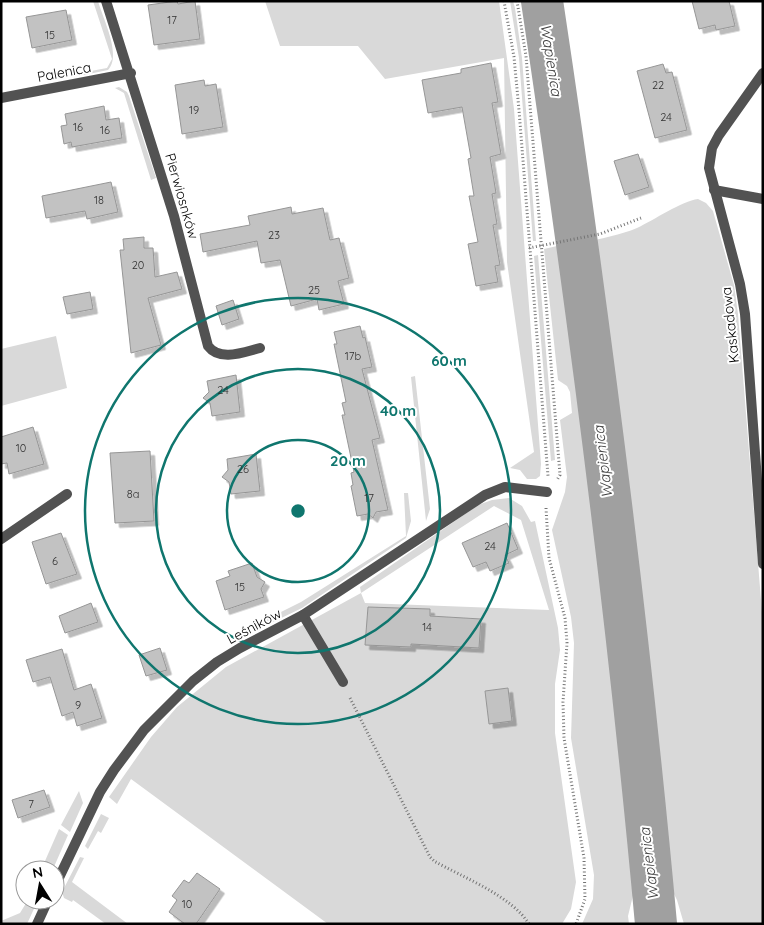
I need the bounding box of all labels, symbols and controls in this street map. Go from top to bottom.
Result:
house number: 17 [167,13,177,27]
water label: Wapienica [536,22,567,98]
house number: 15 [45,28,55,42]
street label: Palenica [35,58,93,86]
house number: 22 [652,78,664,92]
house number: 19 [189,103,199,117]
house number: 24 [660,110,672,124]
house number: 16 [73,120,83,134]
house number: 16 [100,123,110,137]
street label: Pierwiosnków [161,151,203,241]
house number: 18 [94,193,104,207]
house number: 23 [268,228,280,242]
house number: 20 [132,258,144,272]
house number: 25 [308,283,320,297]
street label: Kaskadowa [717,286,743,364]
house number: 17b [345,349,362,363]
text: 60 m [431,351,467,370]
house number: 24 [217,383,229,397]
text: 40 m [380,401,416,420]
water label: Wapienica [589,424,616,499]
house number: 10 [16,441,26,455]
text: 20 m [330,451,366,470]
house number: 26 [237,462,249,476]
house number: 8a [127,487,139,501]
house number: 17 [364,491,374,505]
centre of rings [289,502,307,520]
house number: 24 [484,539,496,553]
house number: 6 [52,554,58,568]
house number: 15 [235,580,245,594]
street label: Leśników [224,604,285,648]
house number: 14 [422,620,432,634]
house number: 9 [75,698,81,712]
house number: 7 [28,797,34,811]
water label: Wapienica [635,826,662,901]
north arrow [15,860,65,910]
text: N [31,862,44,882]
house number: 10 [182,897,192,911]

